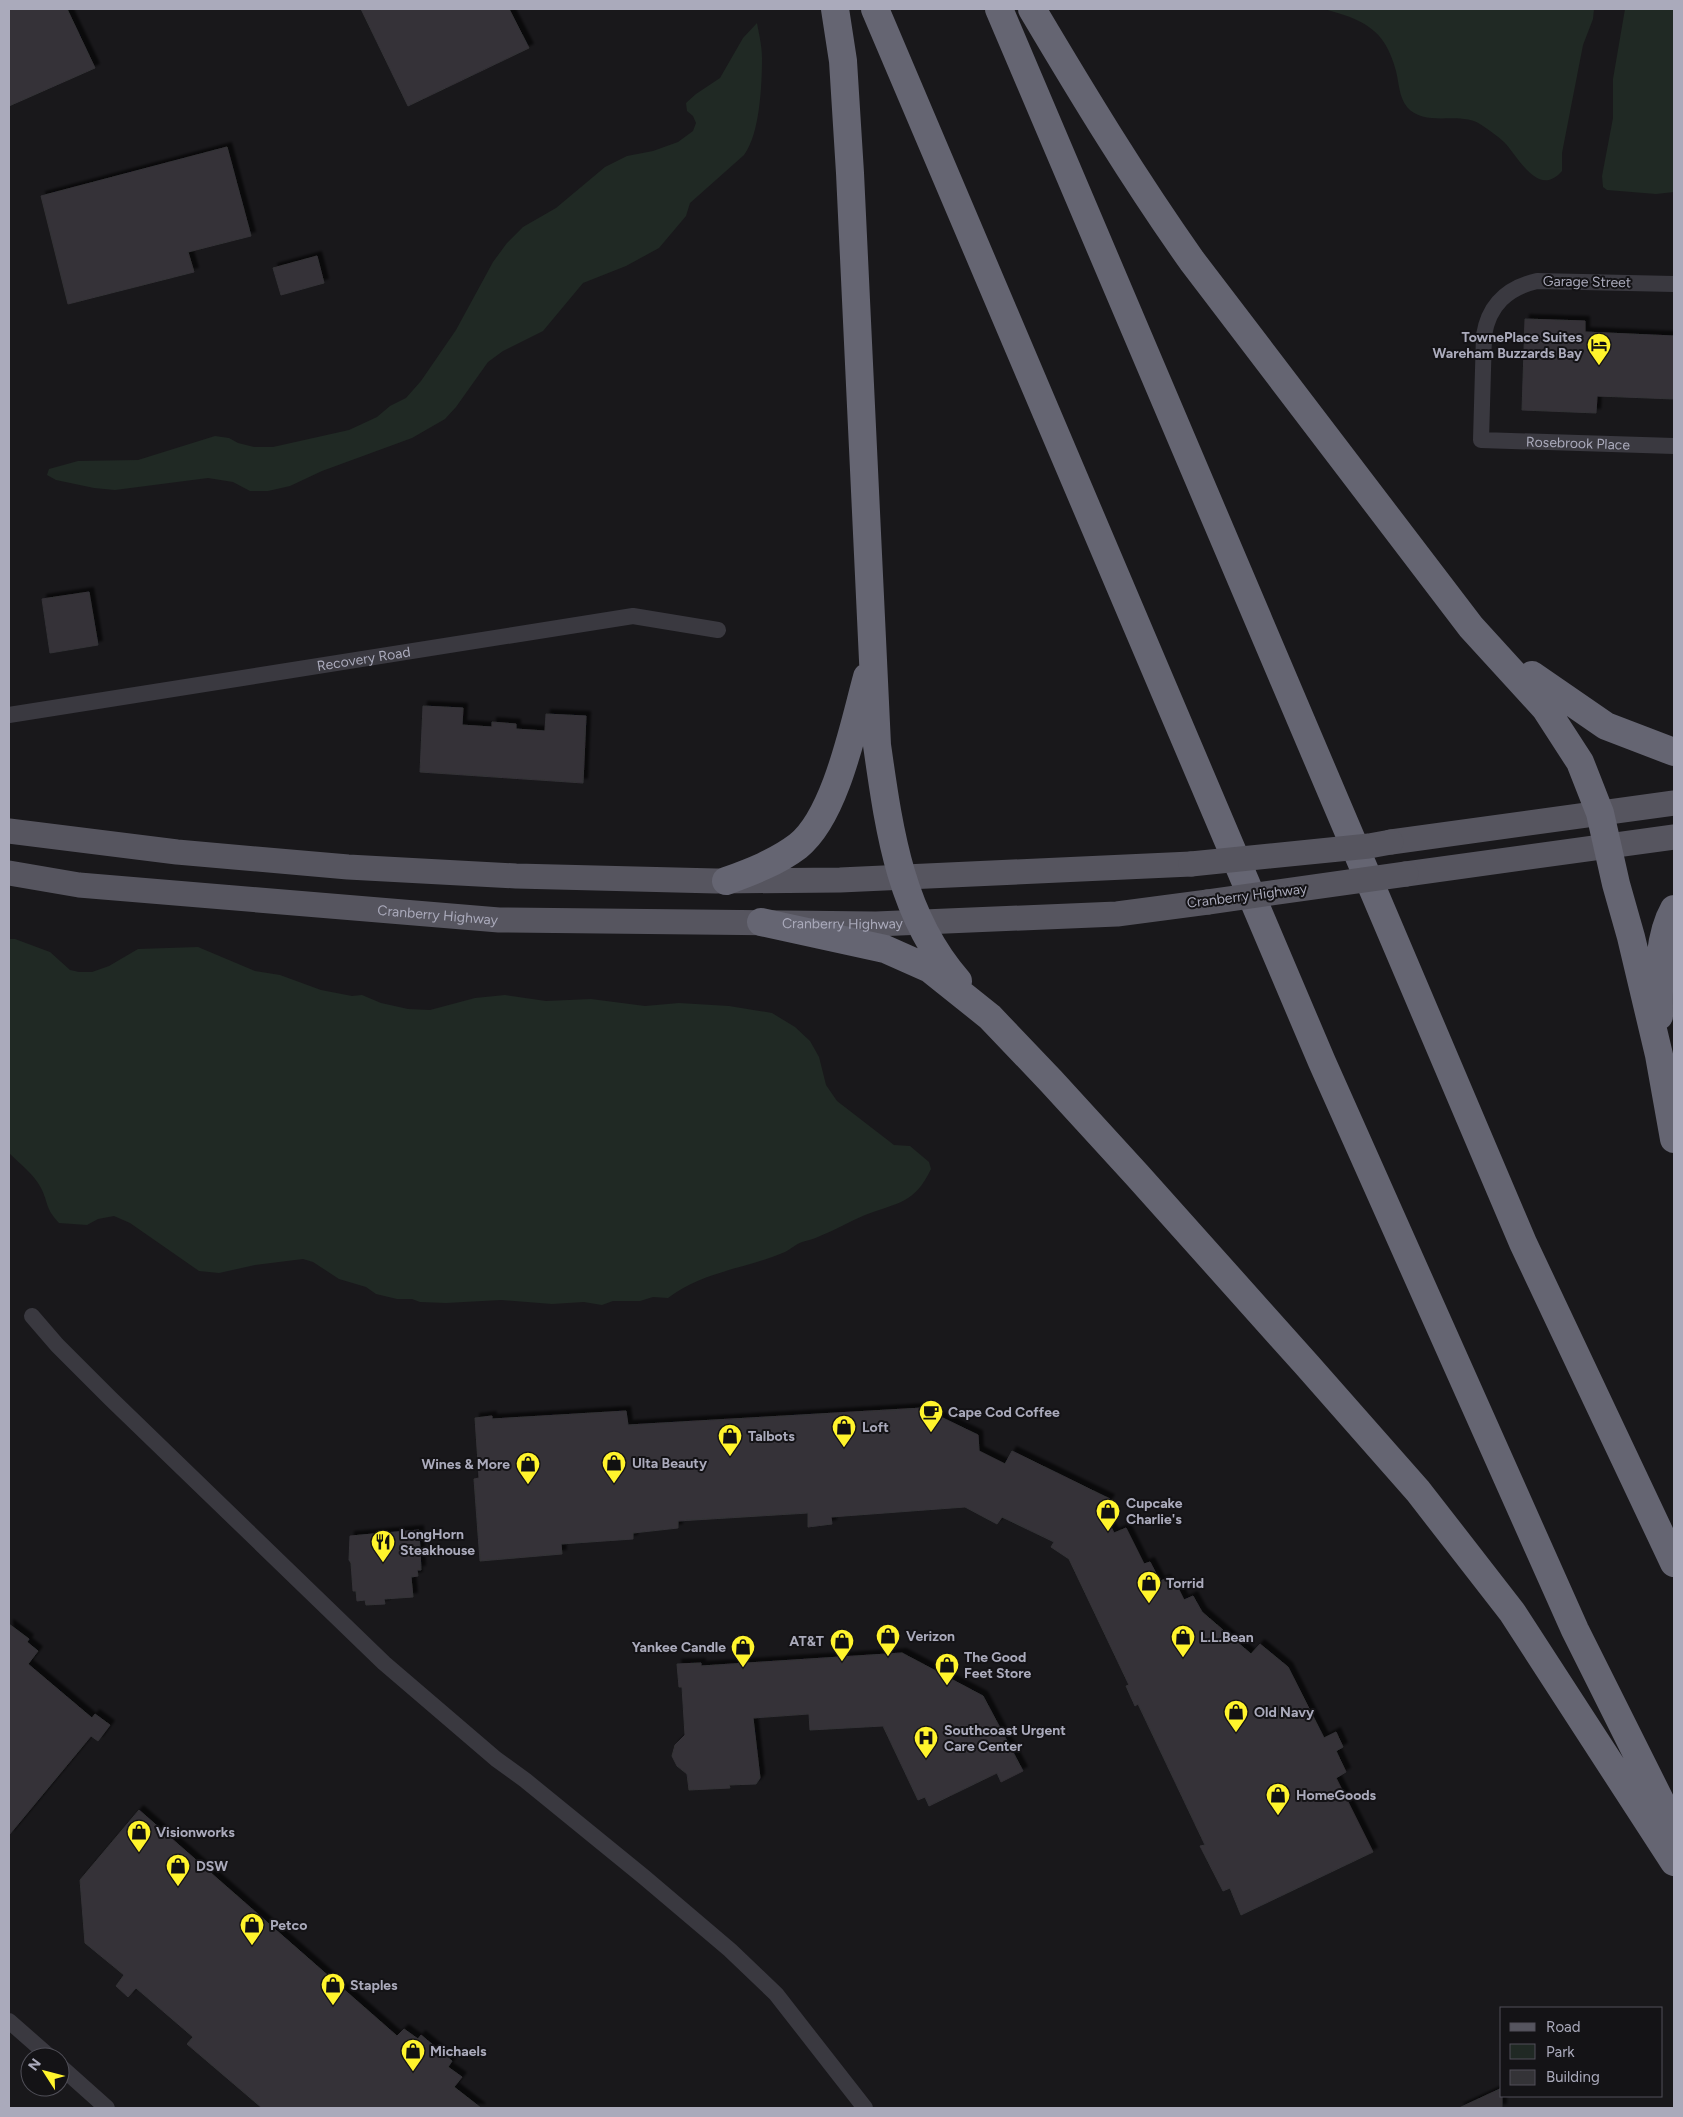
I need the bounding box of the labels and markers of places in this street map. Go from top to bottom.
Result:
place label: TownePlace Suites Wareham Buzzards Bay [1433,329,1583,362]
hotel icon: TownePlace Suites Wareham Buzzards Bay [1586,332,1612,366]
cafe icon: Cape Cod Coffee [918,1399,944,1433]
place label: Cape Cod Coffee [948,1404,1060,1421]
shop icon: Loft [831,1414,857,1448]
place label: Loft [862,1419,889,1436]
shop icon: Talbots [717,1423,743,1457]
place label: Talbots [748,1428,795,1445]
shop icon: Ulta Beauty [601,1450,627,1484]
shop icon: Wines & More [515,1451,541,1485]
place label: Ulta Beauty [632,1455,708,1472]
place label: Wines & More [421,1456,510,1473]
place label: Cupcake Charlie's [1126,1495,1183,1528]
shop icon: Cupcake Charlie's [1095,1498,1121,1532]
place label: LongHorn Steakhouse [400,1526,475,1559]
restaurant icon: LongHorn Steakhouse [370,1529,396,1563]
shop icon: Torrid [1136,1570,1162,1604]
place label: Torrid [1166,1575,1204,1592]
shop icon: Verizon [875,1623,901,1657]
shop icon: L.L.Bean [1170,1624,1196,1658]
shop icon: AT&T [829,1628,855,1662]
place label: Verizon [906,1628,955,1645]
place label: L.L.Bean [1200,1629,1254,1646]
place label: AT&T [789,1633,824,1650]
shop icon: Yankee Candle [730,1634,756,1668]
place label: Yankee Candle [632,1639,726,1656]
place label: The Good Feet Store [964,1649,1032,1682]
shop icon: The Good Feet Store [934,1652,960,1686]
shop icon: Old Navy [1223,1699,1249,1733]
place label: Old Navy [1254,1704,1315,1721]
place label: Southcoast Urgent Care Center [944,1722,1066,1755]
hospital icon: Southcoast Urgent Care Center [913,1725,939,1759]
shop icon: HomeGoods [1265,1782,1291,1816]
place label: HomeGoods [1296,1787,1377,1804]
shop icon: Visionworks [126,1819,152,1853]
place label: Visionworks [156,1824,235,1841]
shop icon: DSW [165,1853,191,1887]
place label: DSW [196,1858,228,1875]
shop icon: Petco [239,1912,265,1946]
place label: Petco [270,1917,307,1934]
shop icon: Staples [320,1972,346,2006]
place label: Staples [350,1977,398,1994]
shop icon: Michaels [400,2038,426,2072]
place label: Michaels [430,2043,487,2060]

